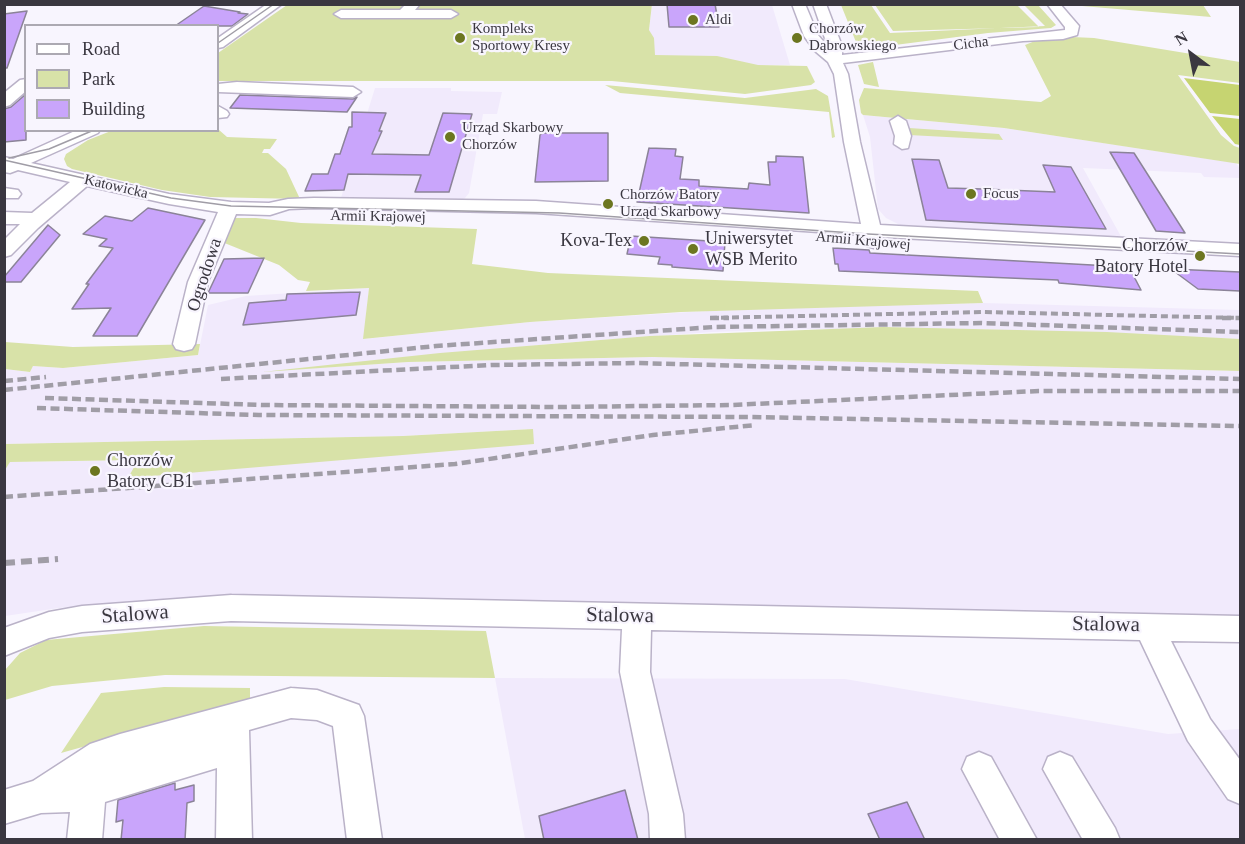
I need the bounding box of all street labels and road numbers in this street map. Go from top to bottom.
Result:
street label: Cicha [953,33,989,55]
street label: Katowicka [82,171,150,203]
street label: Armii Krajowej [330,207,426,227]
street label: Armii Krajowej [815,228,911,254]
street label: Ogrodowa [183,236,227,314]
street label: Stalowa [100,600,170,630]
street label: Stalowa [586,603,654,629]
street label: Stalowa [1072,612,1140,638]

